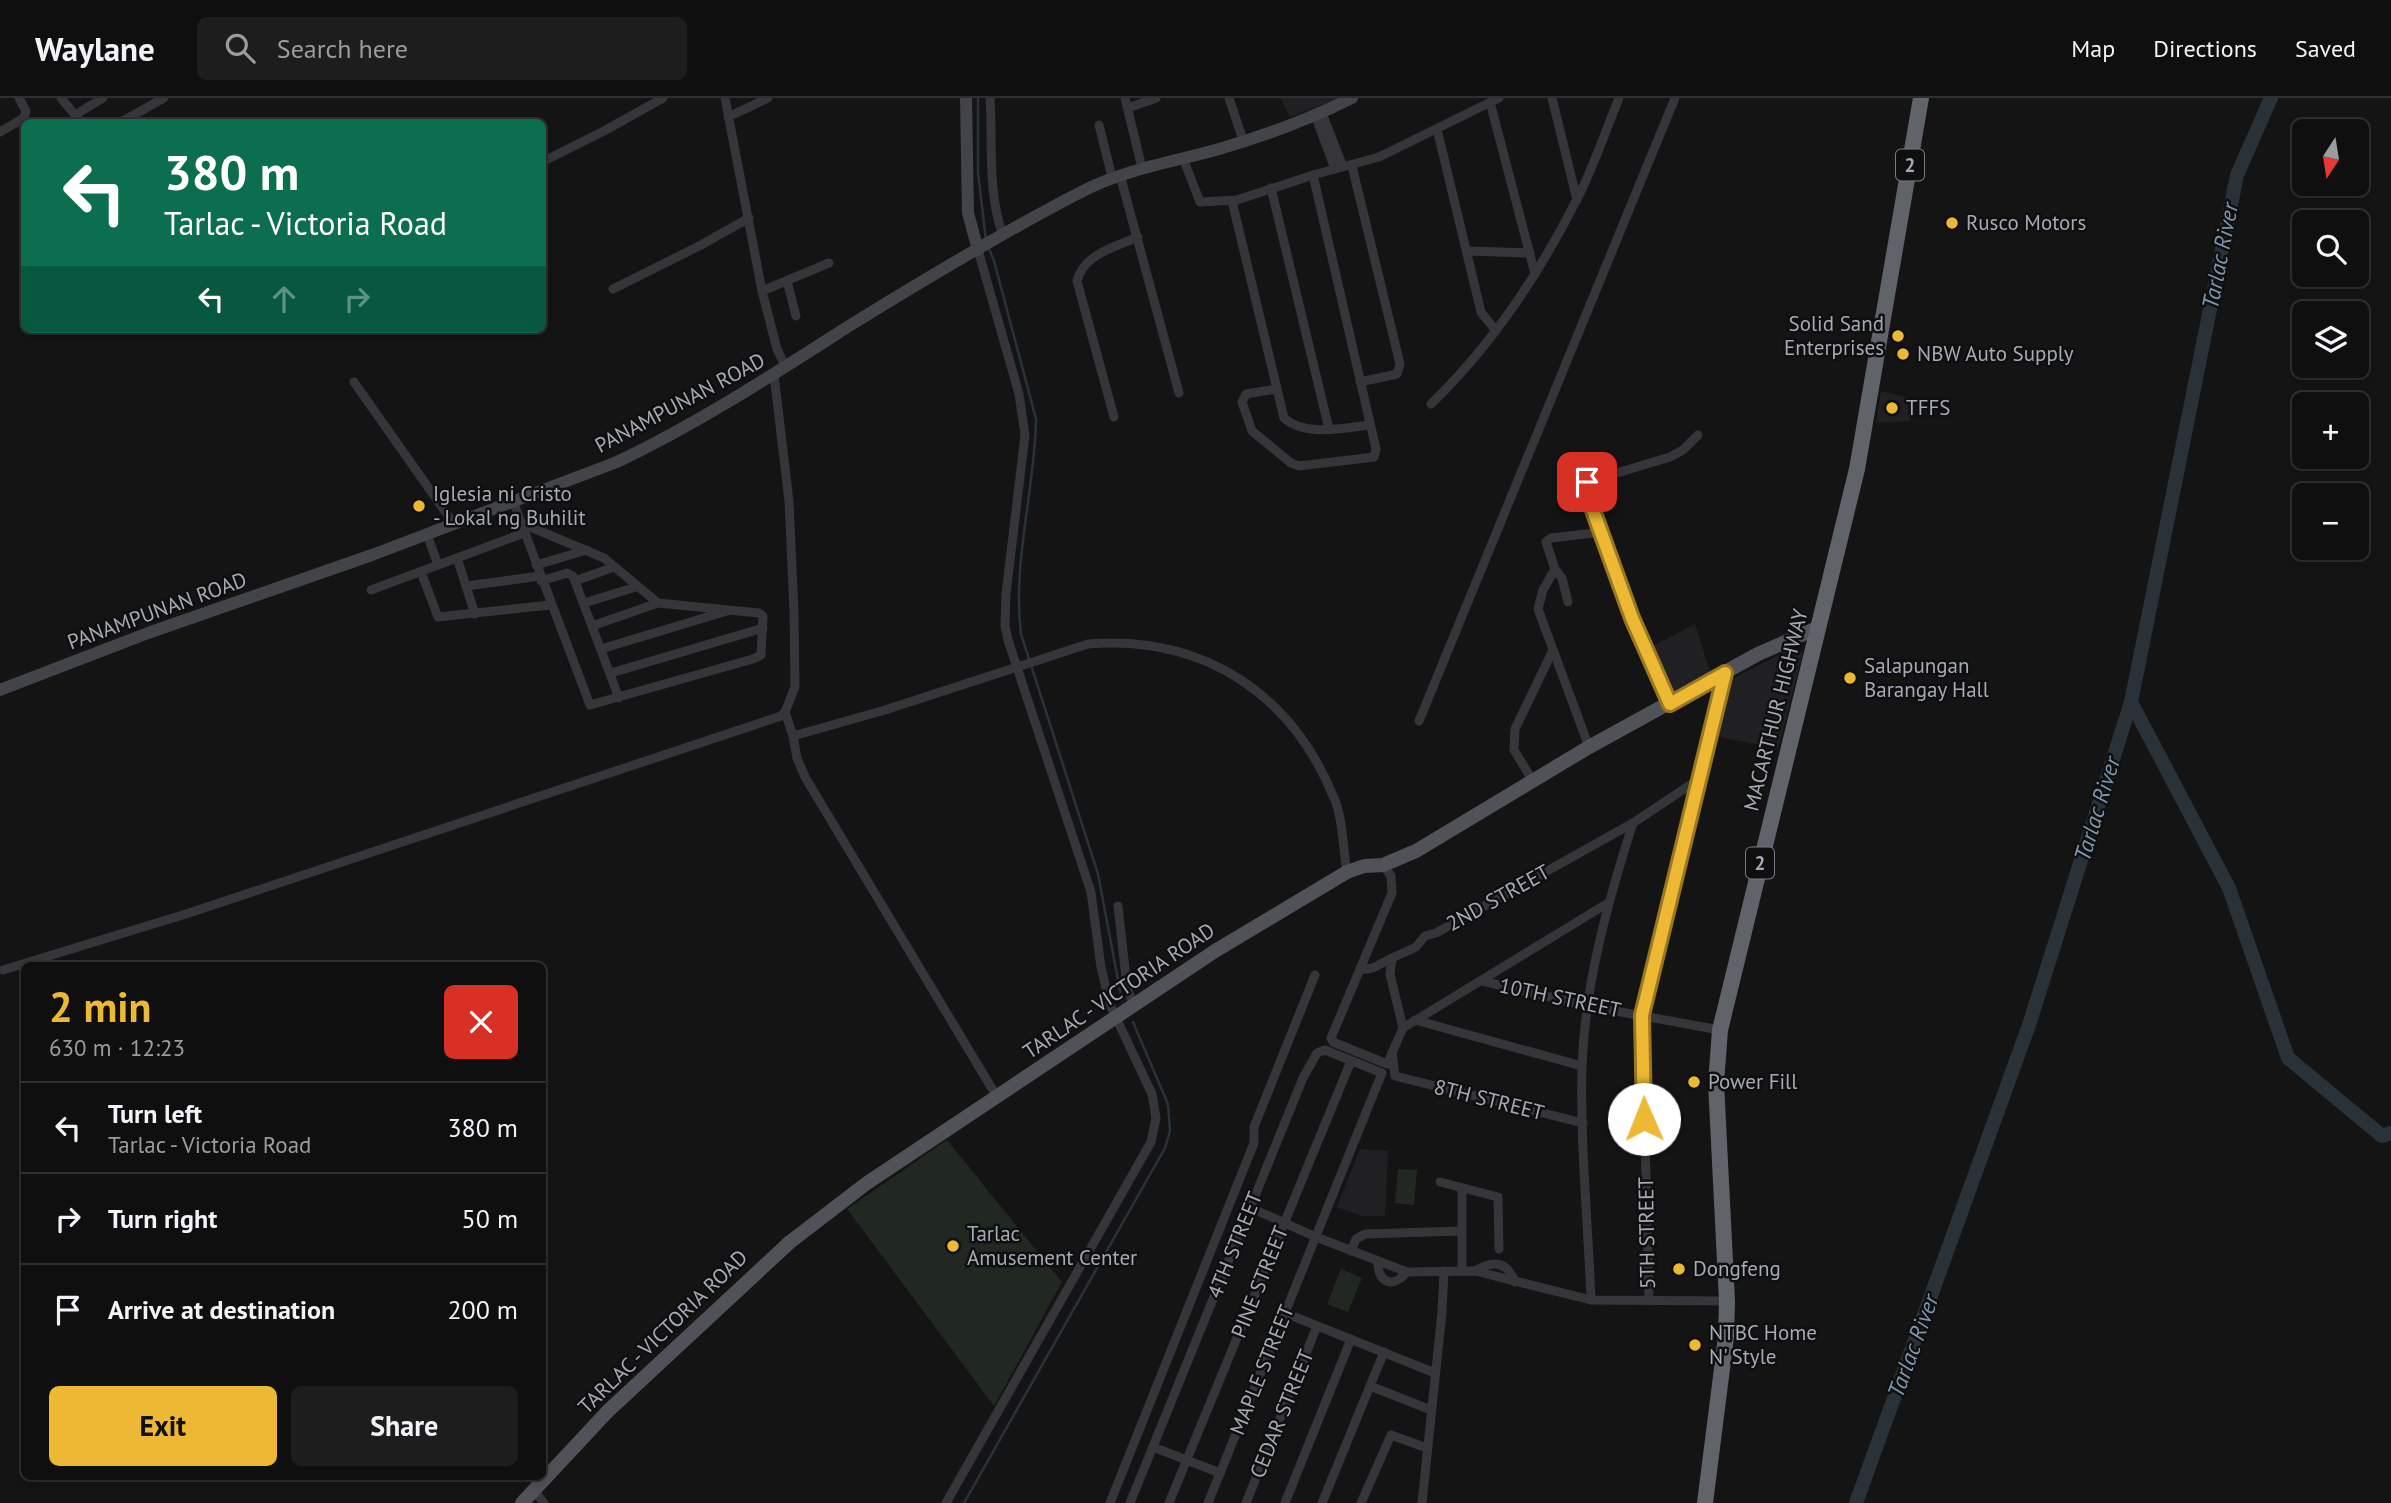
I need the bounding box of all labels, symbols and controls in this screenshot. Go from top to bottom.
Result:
search box [197,17,687,80]
text: Waylane [35,27,155,70]
icon: search [221,29,259,67]
text: Search here [277,32,408,65]
text: Map [2071,33,2115,64]
text: Directions [2153,33,2257,64]
text: Saved [2295,33,2356,64]
north arrow [2292,119,2370,196]
map controls [2292,119,2369,560]
text: 380 m [164,140,299,204]
icon: left [49,147,140,238]
road number: 2 [1896,150,1924,180]
water label: Tarlac River [2195,199,2244,311]
text: Tarlac - Victoria Road [164,202,447,244]
place label: Rusco Motors [1966,209,2086,236]
button: search [2292,210,2369,287]
marker: Rusco Motors [1944,215,1960,231]
icon: left [192,280,230,318]
icon: ahead [265,280,303,318]
icon: right [338,280,376,318]
button: layers [2292,301,2369,378]
place label: Solid Sand Enterprises [1784,310,1884,361]
marker: Solid Sand Enterprises [1890,328,1906,344]
place label: NBW Auto Supply [1917,340,2074,367]
street label: PANAMPUNAN ROAD [590,346,769,459]
marker: NBW Auto Supply [1895,346,1911,362]
button: + [2292,392,2369,469]
place label: TFFS [1906,394,1951,421]
marker: TFFS [1884,400,1900,416]
pin [1557,452,1617,512]
icon: arrive [1568,463,1606,501]
place label: Iglesia ni Cristo - Lokal ng Buhilit [433,480,586,531]
button: − [2292,483,2369,560]
marker: Iglesia ni Cristo - Lokal ng Buhilit [411,498,427,514]
street label: PANAMPUNAN ROAD [64,566,250,655]
street label: MACARTHUR HIGHWAY [1737,606,1814,814]
place label: Salapungan Barangay Hall [1864,652,1989,703]
marker: Salapungan Barangay Hall [1842,670,1858,686]
water label: Tarlac River [2067,752,2127,865]
road number: 2 [1746,848,1774,878]
street label: 2ND STREET [1441,858,1555,937]
street label: TARLAC - VICTORIA ROAD [1018,916,1220,1065]
street label: 10TH STREET [1497,971,1624,1024]
text: 2 min [49,979,151,1034]
button: close [444,985,518,1059]
text: 630 m · 12:23 [49,1033,185,1062]
place label: Power Fill [1708,1068,1797,1095]
street label: 8TH STREET [1431,1073,1547,1126]
marker: Power Fill [1686,1074,1702,1090]
position arrow [1607,1082,1681,1156]
text: Turn left [108,1097,202,1130]
icon: left [49,1109,87,1147]
text: 380 m [447,1111,518,1144]
text: Tarlac - Victoria Road [108,1130,311,1159]
street label: 5TH STREET [1632,1176,1661,1289]
street label: 4TH STREET [1201,1187,1268,1302]
icon: right [49,1200,87,1238]
text: Turn right [108,1202,217,1235]
text: 50 m [462,1202,518,1235]
place label: Tarlac Amusement Center [967,1220,1137,1271]
street label: PINE STREET [1225,1222,1294,1342]
marker: Tarlac Amusement Center [945,1238,961,1254]
street label: TARLAC - VICTORIA ROAD [572,1244,753,1420]
place label: Dongfeng [1693,1255,1781,1282]
marker: Dongfeng [1671,1261,1687,1277]
water label: Tarlac River [1880,1289,1945,1401]
icon: arrive [49,1291,87,1329]
text: Arrive at destination [108,1293,335,1326]
text: 200 m [447,1293,518,1326]
street label: MAPLE STREET [1223,1301,1300,1439]
place label: NTBC Home N' Style [1709,1319,1817,1370]
marker: NTBC Home N' Style [1687,1337,1703,1353]
street label: CEDAR STREET [1243,1345,1320,1482]
button: Exit [49,1386,277,1466]
button: Share [291,1386,518,1466]

